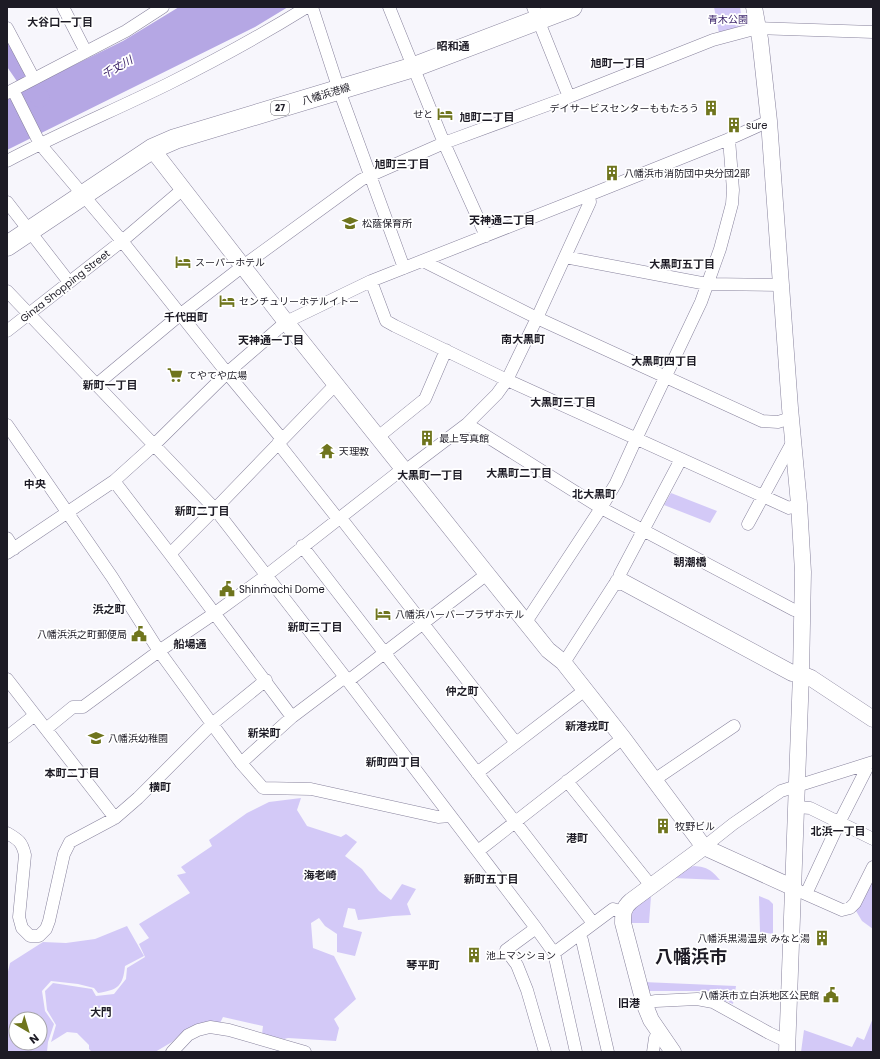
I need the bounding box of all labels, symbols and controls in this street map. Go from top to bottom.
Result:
park label: 青木公園 [708,12,748,27]
district label: 大谷口一丁目 [27,14,93,30]
district label: 昭和通 [437,38,470,54]
water label: 千丈川 [99,52,136,82]
district label: 旭町一丁目 [591,55,646,71]
street label: 八幡浜港線 [300,80,352,108]
building icon: デイサービスセンターももたろう [702,99,720,117]
road number: 27 [271,101,289,115]
place label: デイサービスセンターももたろう [550,101,699,116]
hotel icon: せと [436,105,454,123]
place label: せと [413,107,433,122]
district label: 旭町二丁目 [460,109,515,125]
building icon: sure [725,116,743,134]
place label: sure [746,118,768,133]
district label: 旭町三丁目 [375,156,430,172]
building icon: 八幡浜市消防団中央分団2部 [603,164,621,182]
place label: 八幡浜市消防団中央分団2部 [624,166,750,181]
district label: 天神通二丁目 [469,212,535,228]
school or university icon: 松蔭保育所 [341,214,359,232]
place label: 松蔭保育所 [362,216,412,231]
street label: Ginza Shopping Street [17,246,113,326]
hotel icon: スーパーホテル [174,253,192,271]
place label: スーパーホテル [195,255,265,270]
district label: 大黒町五丁目 [649,256,715,272]
hotel icon: センチュリーホテルイトー [218,292,236,310]
place label: センチュリーホテルイトー [239,294,359,309]
district label: 千代田町 [164,309,208,325]
district label: 南大黒町 [501,331,545,347]
district label: 天神通一丁目 [238,332,304,348]
district label: 大黒町四丁目 [631,353,697,369]
supermarket icon: てやてや広場 [166,366,184,384]
place label: てやてや広場 [187,368,247,383]
district label: 新町一丁目 [83,377,138,393]
district label: 大黒町三丁目 [530,394,596,410]
building icon: 最上写真館 [418,429,436,447]
place label: 最上写真館 [439,431,489,446]
temple icon: 天理教 [318,442,336,460]
place label: 天理教 [339,444,369,459]
district label: 大黒町二丁目 [486,465,552,481]
district label: 大黒町一丁目 [397,467,463,483]
district label: 中央 [24,476,46,492]
district label: 北大黒町 [572,486,616,502]
district label: 新町二丁目 [175,503,230,519]
district label: 朝潮橋 [674,554,707,570]
public building icon: Shinmachi Dome [218,580,236,598]
place label: Shinmachi Dome [239,582,325,597]
district label: 浜之町 [93,601,126,617]
hotel icon: 八幡浜ハーバープラザホテル [374,605,392,623]
place label: 八幡浜ハーバープラザホテル [395,607,524,622]
district label: 新町三丁目 [288,619,343,635]
public building icon: 八幡浜浜之町郵便局 [130,625,148,643]
place label: 八幡浜浜之町郵便局 [37,627,127,642]
district label: 船場通 [174,636,207,652]
district label: 仲之町 [446,683,479,699]
district label: 新港戎町 [565,718,609,734]
district label: 新栄町 [248,725,281,741]
school or university icon: 八幡浜幼稚園 [87,729,105,747]
place label: 八幡浜幼稚園 [108,731,168,746]
district label: 新町四丁目 [366,754,421,770]
district label: 本町二丁目 [45,765,100,781]
district label: 横町 [149,779,171,795]
building icon: 牧野ビル [654,817,672,835]
place label: 牧野ビル [675,819,715,834]
district label: 北浜一丁目 [811,823,866,839]
district label: 港町 [566,830,588,846]
district label: 海老崎 [304,867,337,883]
district label: 新町五丁目 [464,871,519,887]
building icon: 八幡浜黒湯温泉 みなと湯 [813,929,831,947]
place label: 八幡浜黒湯温泉 みなと湯 [697,931,810,946]
district label: 八幡浜市 [655,944,727,969]
building icon: 池上マンション [465,946,483,964]
place label: 池上マンション [486,948,556,963]
district label: 琴平町 [406,957,440,973]
public building icon: 八幡浜市立白浜地区公民館 [822,986,840,1004]
place label: 八幡浜市立白浜地区公民館 [699,988,819,1003]
district label: 旧港 [618,995,640,1011]
district label: 大門 [90,1004,112,1020]
north arrow [8,1011,48,1051]
text: N [26,1030,42,1048]

